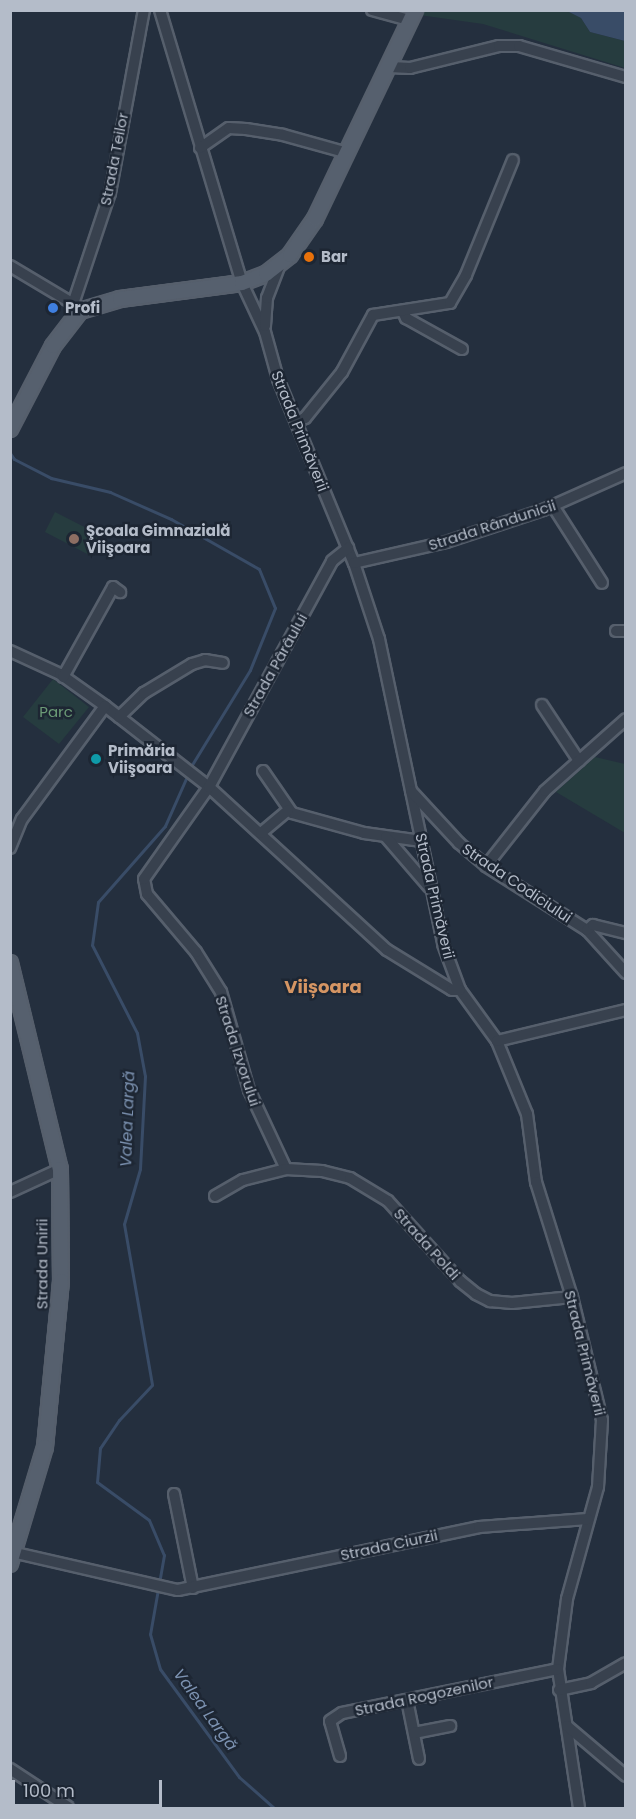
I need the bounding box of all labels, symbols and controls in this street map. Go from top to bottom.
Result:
street label: Strada Teilor [96,111,132,207]
place label: Bar [321,248,347,266]
marker: Bar [302,250,316,264]
place label: Profi [65,299,100,317]
marker: Profi [46,301,60,315]
street label: Strada Primăverii [268,368,332,494]
street label: Strada Rândunicii [426,496,558,554]
place label: Şcoala Gimnazială Viişoara [86,521,231,556]
marker: Şcoala Gimnazială Viişoara [67,532,81,546]
street label: Strada Pârâului [239,610,311,720]
park label: Parc [39,703,73,721]
place label: Primăria Viişoara [108,741,175,776]
marker: Primăria Viişoara [89,752,103,766]
street label: Strada Primăverii [412,831,458,961]
street label: Strada Codiciului [459,840,575,926]
district label: Viișoara [284,976,362,998]
street label: Strada Izvorului [212,994,264,1108]
water label: Valea Largă [117,1070,139,1168]
street label: Strada Poldi [390,1205,464,1283]
street label: Strada Unirii [33,1219,51,1309]
street label: Strada Primăverii [561,1288,609,1418]
street label: Strada Ciurzii [339,1526,439,1564]
water label: Valea Largă [169,1665,241,1755]
street label: Strada Rogozenilor [353,1673,495,1719]
scale bar [15,1768,165,1806]
text: 100 m [23,1778,75,1803]

